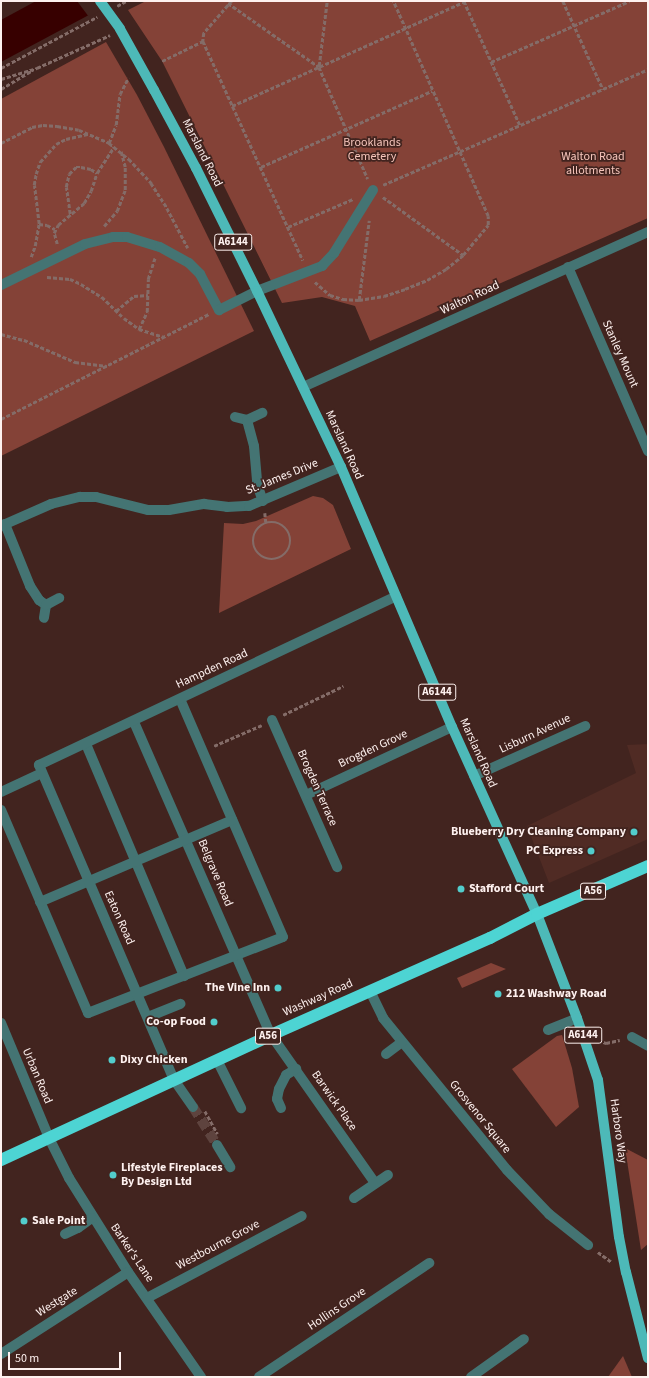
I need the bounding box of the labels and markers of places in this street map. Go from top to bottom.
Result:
place label: Blueberry Dry Cleaning Company [451,825,626,839]
marker: Blueberry Dry Cleaning Company [629,827,639,837]
place label: PC Express [526,844,583,858]
marker: PC Express [586,846,596,856]
place label: Stafford Court [469,882,544,896]
marker: Stafford Court [456,884,466,894]
place label: The Vine Inn [205,981,270,995]
marker: The Vine Inn [273,983,283,993]
place label: 212 Washway Road [506,987,607,1001]
marker: 212 Washway Road [493,989,503,999]
place label: Co-op Food [146,1015,206,1029]
marker: Co-op Food [209,1017,219,1027]
place label: Dixy Chicken [120,1053,188,1067]
marker: Dixy Chicken [107,1055,117,1065]
place label: Lifestyle Fireplaces By Design Ltd [121,1161,223,1189]
marker: Lifestyle Fireplaces By Design Ltd [108,1170,118,1180]
place label: Sale Point [32,1214,85,1228]
marker: Sale Point [19,1216,29,1226]

